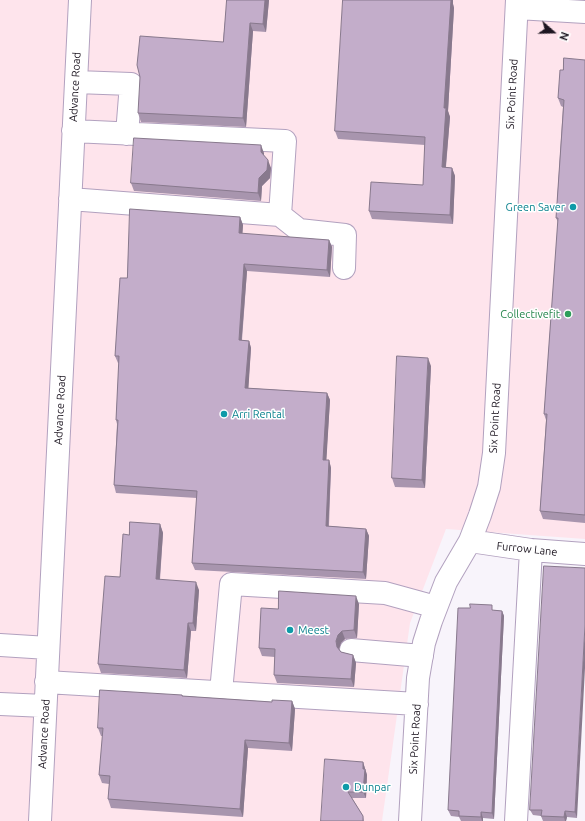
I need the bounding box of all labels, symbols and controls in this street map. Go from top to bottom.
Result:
north arrow [533,12,573,52]
text: N [557,30,571,42]
street label: Advance Road [67,52,83,122]
street label: Six Point Road [504,58,520,130]
place label: Green Saver [506,200,565,214]
marker: Green Saver [568,202,578,212]
place label: Collectivefit [500,307,560,321]
marker: Collectivefit [563,309,573,319]
street label: Advance Road [52,375,68,445]
street label: Six Point Road [487,382,503,454]
place label: Arri Rental [232,407,285,421]
marker: Arri Rental [219,409,229,419]
street label: Furrow Lane [496,539,558,559]
place label: Meest [298,623,329,637]
marker: Meest [285,625,295,635]
street label: Advance Road [36,699,52,769]
street label: Six Point Road [407,703,423,775]
place label: Dunpar [354,780,391,794]
marker: Dunpar [341,782,351,792]

